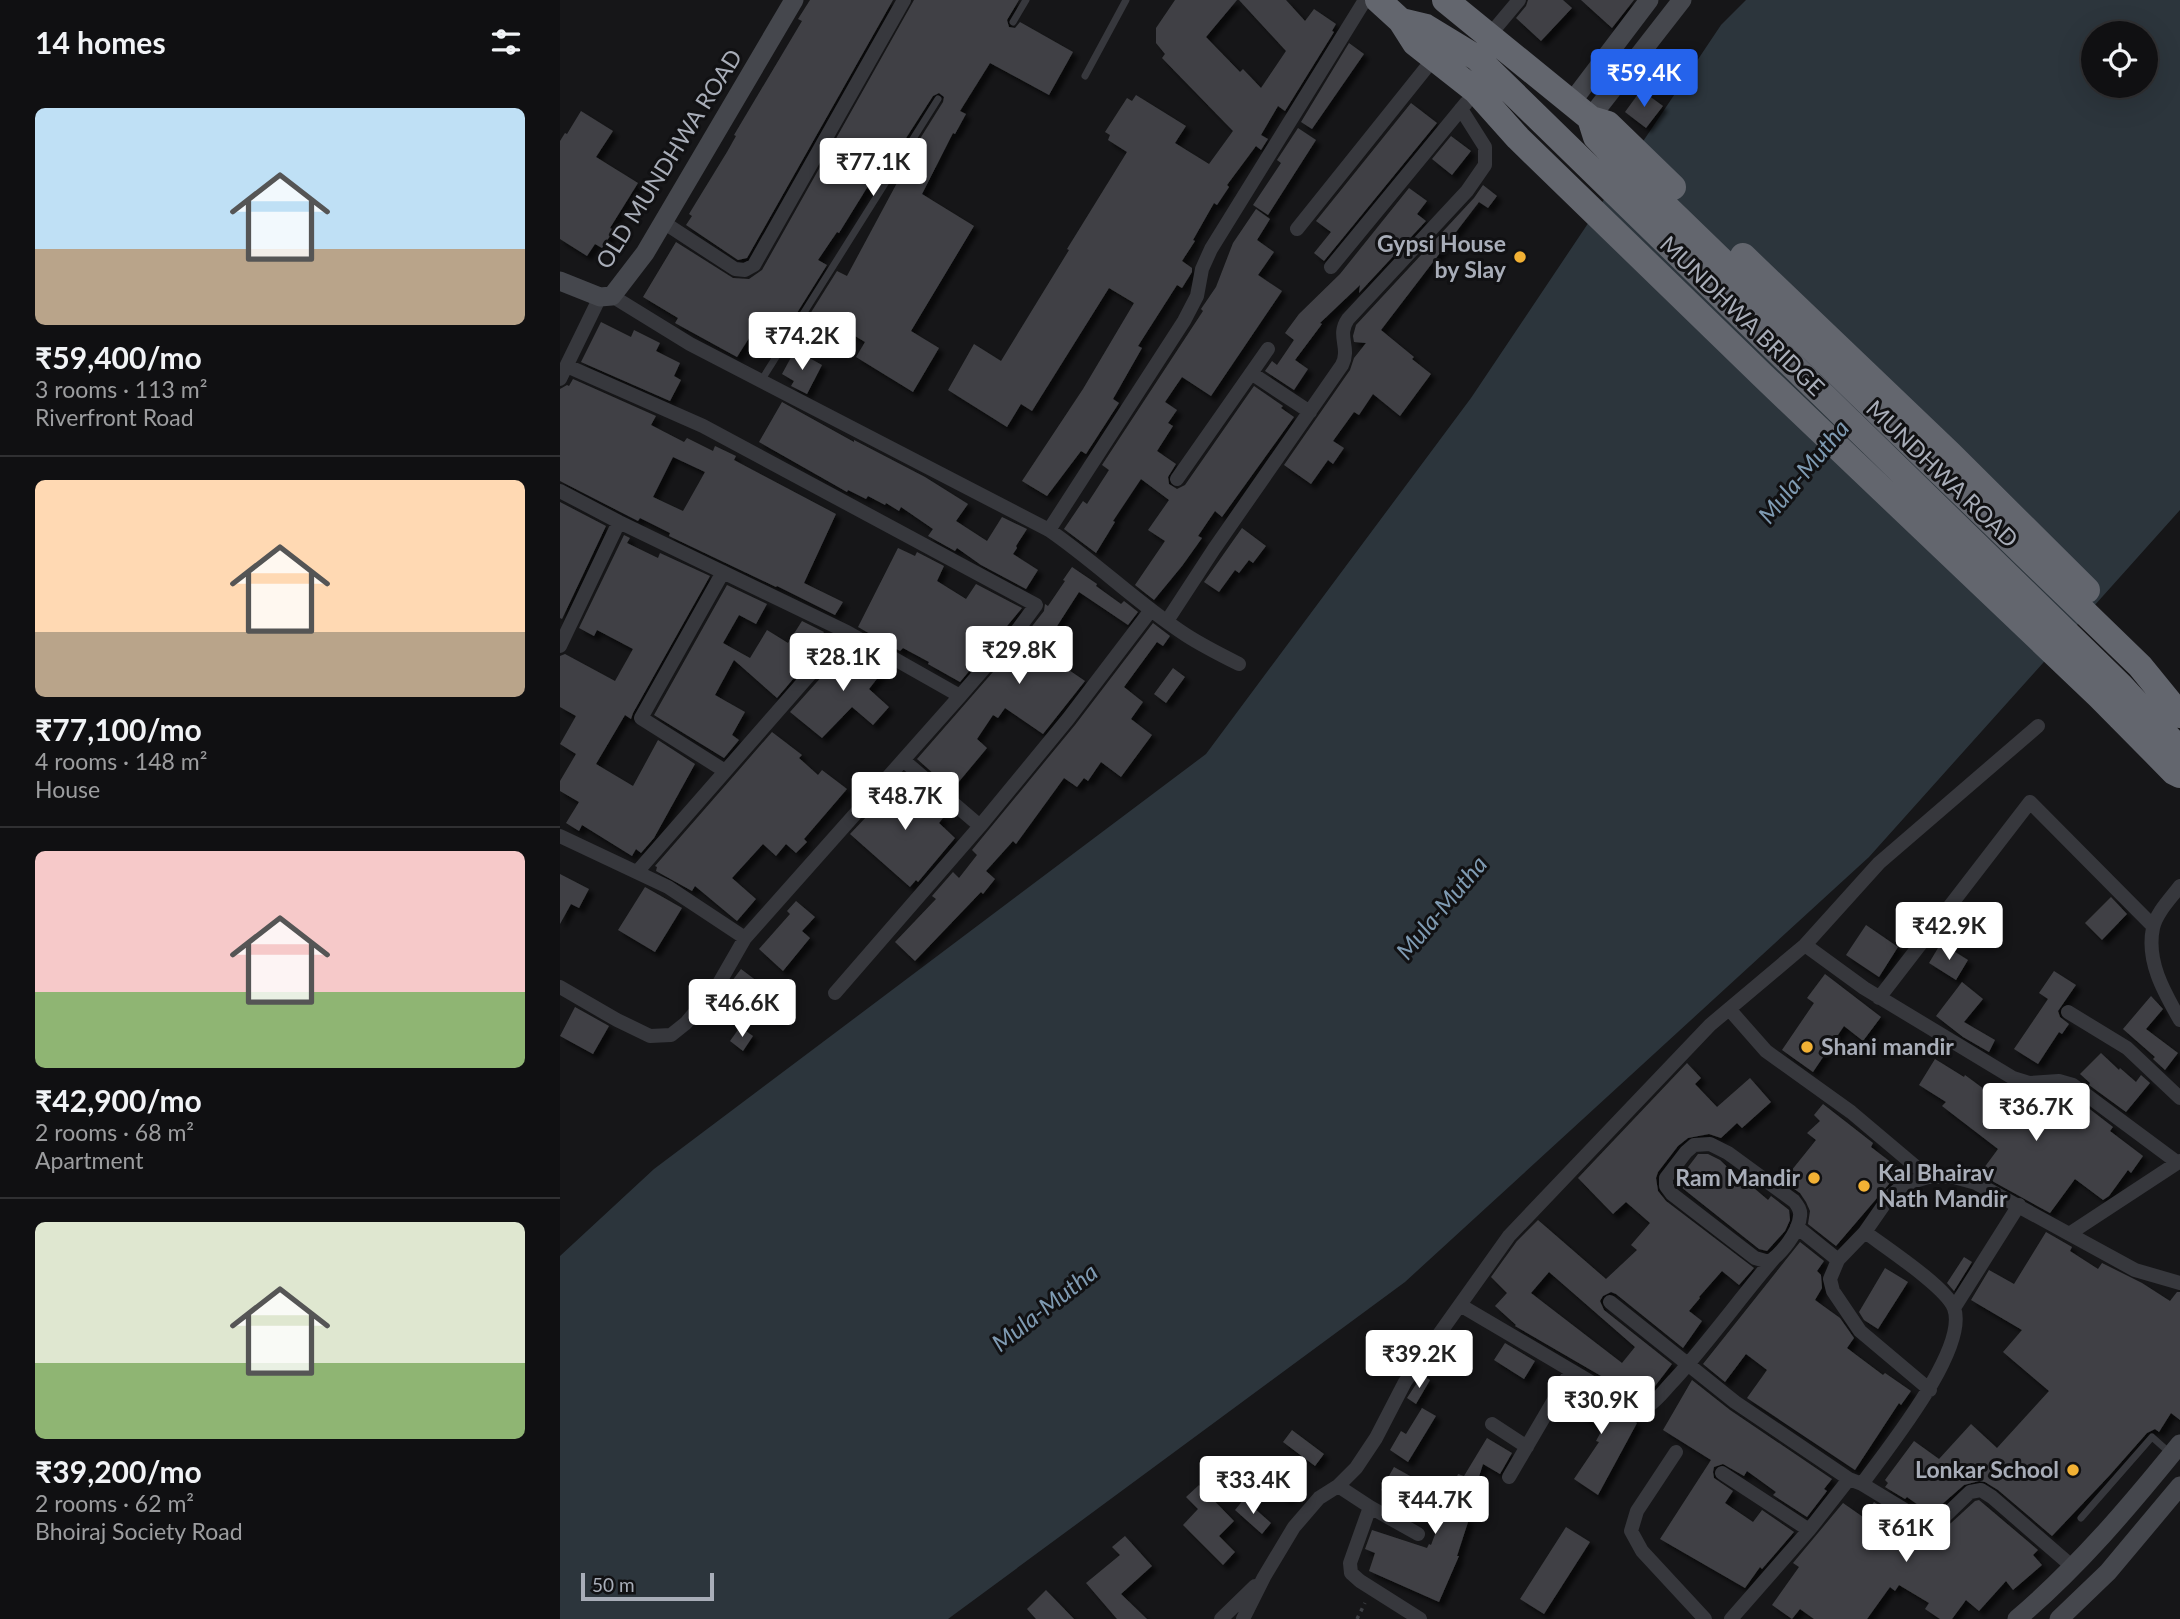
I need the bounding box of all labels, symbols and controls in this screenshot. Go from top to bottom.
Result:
map controls [2081,21,2158,98]
button: locate [2081,21,2158,98]
icon: filters [487,23,525,61]
text: 14 homes [35,24,166,60]
street label: OLD MUNDHWA ROAD [589,44,747,273]
pin: ₹59.4K [1587,50,1701,109]
text: ₹59.4K [1607,58,1681,86]
pin: ₹77.1K [816,138,930,198]
text: ₹77.1K [836,147,910,175]
icon: home [217,154,343,280]
place label: Gypsi House by Slay [1377,229,1507,283]
street label: MUNDHWA BRIDGE [1655,230,1831,401]
marker: Gypsi House by Slay [1512,249,1528,265]
pin: ₹74.2K [745,312,859,372]
text: ₹74.2K [765,321,839,349]
text: ₹59,400/mo [35,339,202,375]
text: 3 rooms · 113 m² [35,375,207,403]
street label: MUNDHWA ROAD [1861,394,2024,553]
text: Riverfront Road [35,403,194,431]
water label: Mula-Mutha [1751,413,1854,529]
icon: home [217,526,343,652]
pin: ₹29.8K [962,626,1076,686]
pin: ₹28.1K [786,634,900,693]
text: ₹29.8K [982,635,1056,663]
text: ₹28.1K [806,642,880,670]
text: ₹77,100/mo [35,711,202,747]
text: 4 rooms · 148 m² [35,747,207,775]
pin: ₹48.7K [848,772,962,832]
text: House [35,775,100,803]
text: ₹48.7K [868,781,942,809]
water label: Mula-Mutha [1389,849,1492,965]
icon: home [217,897,343,1023]
pin: ₹42.9K [1892,902,2006,962]
text: ₹42.9K [1912,911,1986,939]
pin: ₹46.6K [685,979,799,1039]
text: ₹46.6K [705,988,779,1016]
place label: Shani mandir [1821,1032,1954,1060]
marker: Shani mandir [1799,1039,1815,1055]
text: ₹42,900/mo [35,1082,202,1118]
pin: ₹36.7K [1979,1084,2093,1143]
text: ₹36.7K [1999,1092,2073,1120]
text: 2 rooms · 68 m² [35,1118,194,1146]
text: Apartment [35,1146,143,1174]
place label: Kal Bhairav Nath Mandir [1878,1158,2008,1212]
place label: Ram Mandir [1675,1163,1800,1191]
marker: Ram Mandir [1806,1170,1822,1186]
marker: Kal Bhairav Nath Mandir [1856,1178,1872,1194]
water label: Mula-Mutha [985,1257,1103,1357]
icon: home [217,1268,343,1394]
pin: ₹39.2K [1362,1330,1476,1390]
text: ₹39.2K [1382,1339,1456,1367]
pin: ₹30.9K [1544,1376,1658,1436]
text: ₹30.9K [1564,1385,1638,1413]
text: ₹39,200/mo [35,1453,202,1489]
place label: Lonkar School [1915,1455,2059,1483]
pin: ₹33.4K [1196,1456,1310,1516]
marker: Lonkar School [2065,1462,2081,1478]
text: ₹33.4K [1216,1465,1290,1493]
pin: ₹44.7K [1378,1476,1492,1536]
text: ₹44.7K [1398,1485,1472,1513]
text: 2 rooms · 62 m² [35,1489,194,1517]
pin: ₹61K [1865,1504,1947,1564]
text: ₹61K [1878,1513,1934,1541]
text: Bhoiraj Society Road [35,1517,243,1545]
scale bar [581,1570,714,1602]
text: 50 m [592,1573,635,1596]

